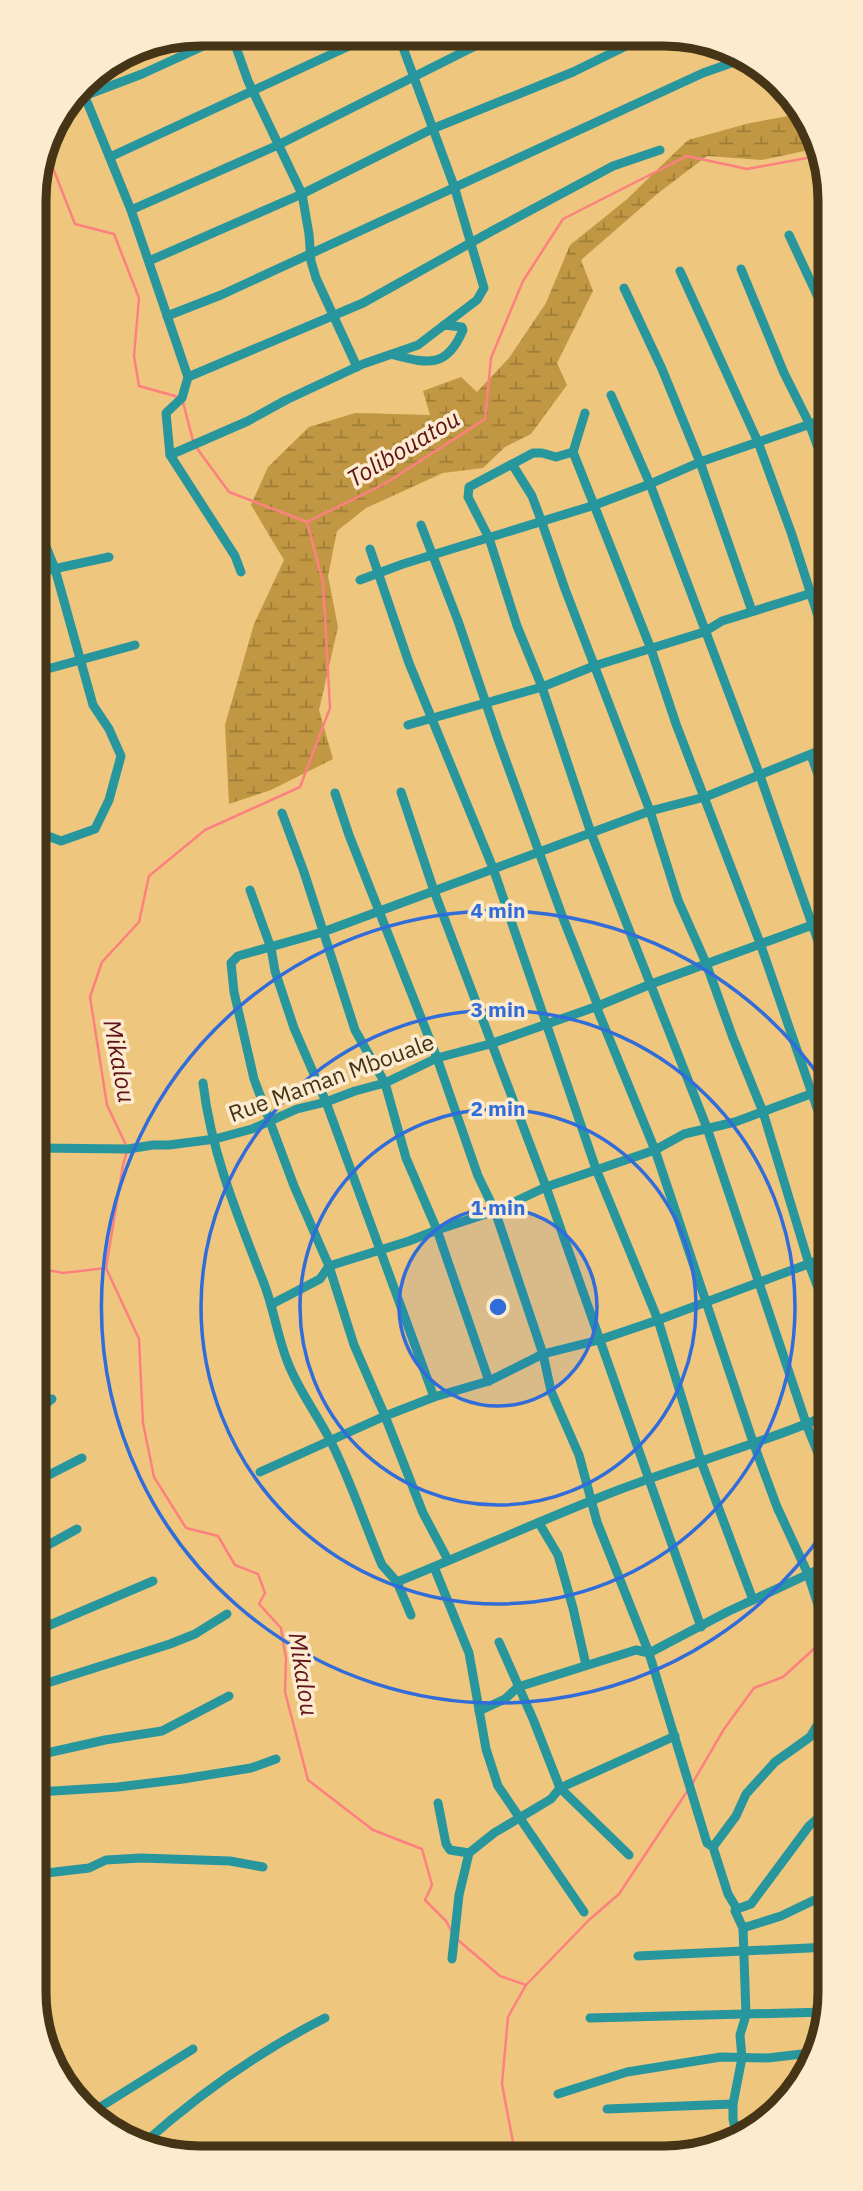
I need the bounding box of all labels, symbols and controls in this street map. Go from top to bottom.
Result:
water label: Tolibouatou [341,402,465,494]
text: 4 min [471,896,525,924]
text: 3 min [471,995,525,1023]
water label: Mikalou [96,1017,144,1105]
street label: Rue Maman Mbouale [224,1026,438,1128]
text: 2 min [471,1094,525,1122]
text: 1 min [471,1193,525,1221]
centre of rings [486,1295,510,1319]
water label: Mikalou [282,1630,326,1718]

